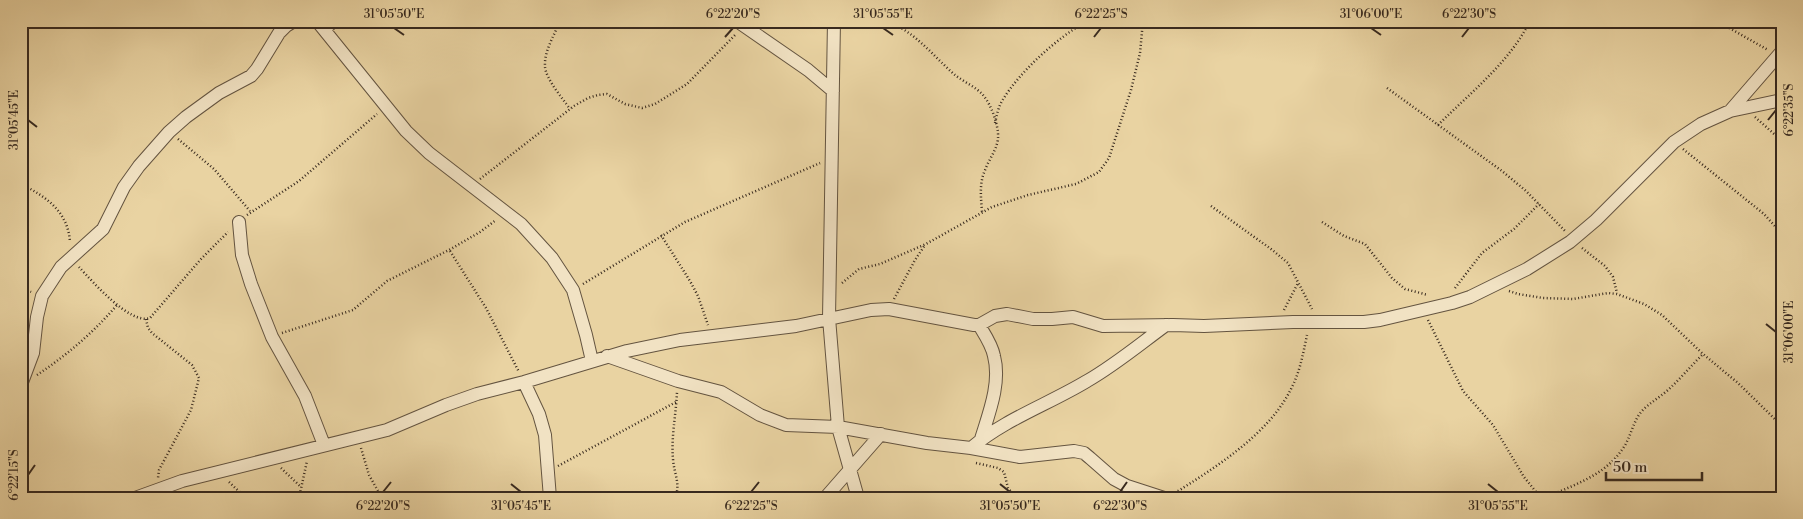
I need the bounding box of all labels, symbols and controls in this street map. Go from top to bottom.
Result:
text: 31°05'50"E [364,7,424,22]
text: 6°22'20"S [706,7,760,22]
text: 31°05'55"E [853,7,913,22]
text: 6°22'25"S [1074,7,1128,22]
text: 31°06'00"E [1340,7,1402,22]
text: 6°22'30"S [1442,7,1496,22]
text: 6°22'35"S [1782,83,1797,136]
text: 31°05'45"E [7,90,22,150]
text: 31°06'00"E [1782,301,1797,363]
text: 6°22'15"S [7,449,22,501]
scale bar [1606,449,1702,481]
text: 50 m [1613,458,1647,477]
text: 6°22'20"S [356,499,410,514]
text: 31°05'45"E [491,499,551,514]
text: 6°22'25"S [724,499,778,514]
text: 31°05'50"E [980,499,1040,514]
text: 6°22'30"S [1093,499,1147,514]
text: 31°05'55"E [1468,499,1528,514]

